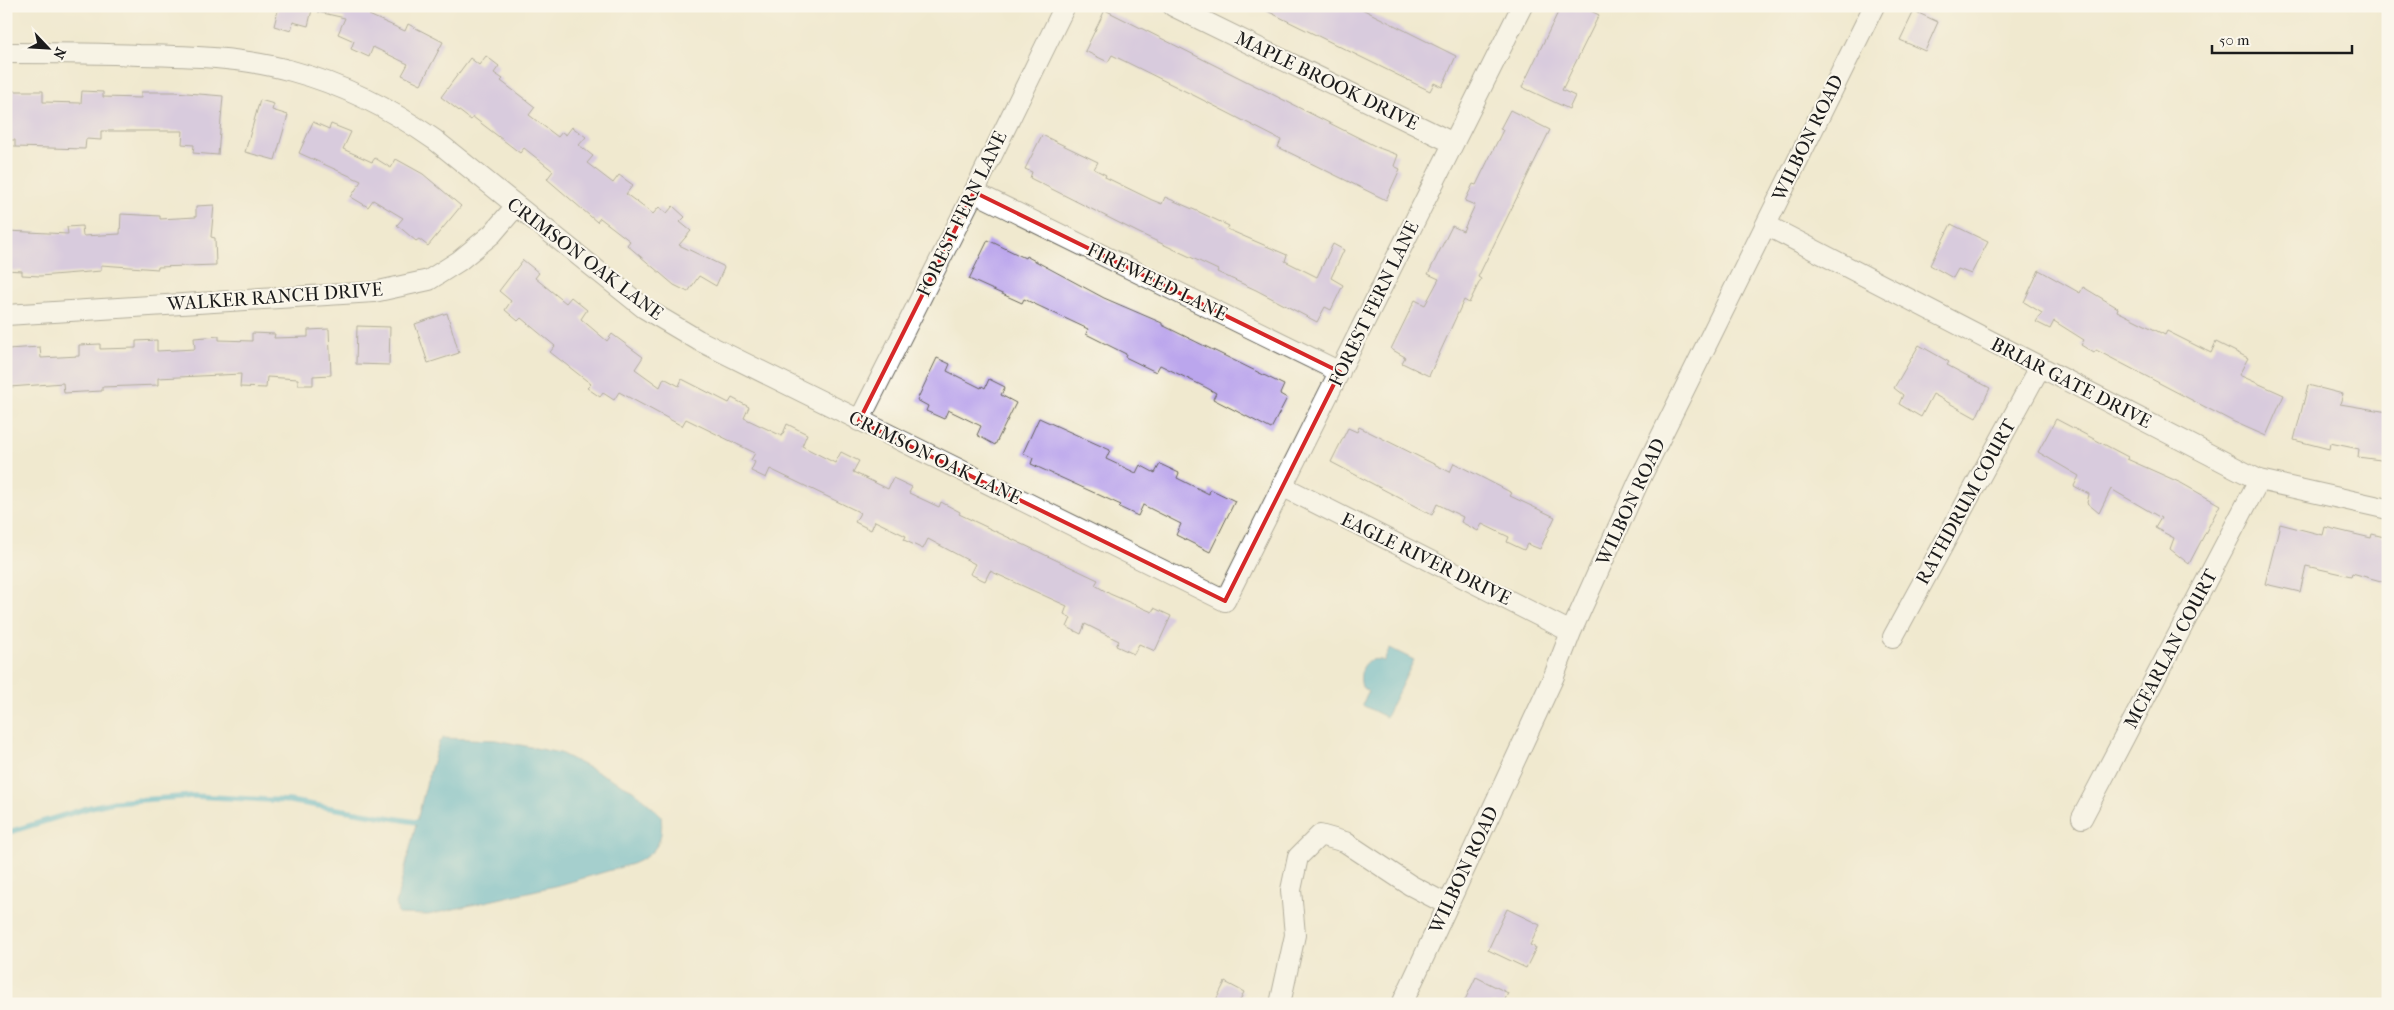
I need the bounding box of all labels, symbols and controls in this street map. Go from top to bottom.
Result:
north arrow [22,22,72,72]
scale bar [2212,22,2352,54]
street label: MAPLE BROOK DRIVE [1232,27,1422,135]
text: 50 m [2219,31,2250,49]
text: N [49,45,69,62]
street label: WILBON ROAD [1767,71,1848,206]
street label: FOREST FERN LANE [912,127,1012,300]
street label: CRIMSON OAK LANE [503,193,668,325]
street label: FOREST FERN LANE [1324,217,1424,390]
street label: FIREWEED LANE [1083,238,1231,326]
street label: WALKER RANCH DRIVE [165,278,384,316]
street label: BRIAR GATE DRIVE [1987,333,2155,433]
street label: CRIMSON OAK LANE [845,407,1025,510]
street label: RATHDRUM COURT [1911,415,2021,588]
street label: WILBON ROAD [1591,435,1670,570]
street label: EAGLE RIVER DRIVE [1337,508,1515,610]
street label: MCFARLAN COURT [2120,566,2222,732]
street label: WILBON ROAD [1424,803,1503,938]

